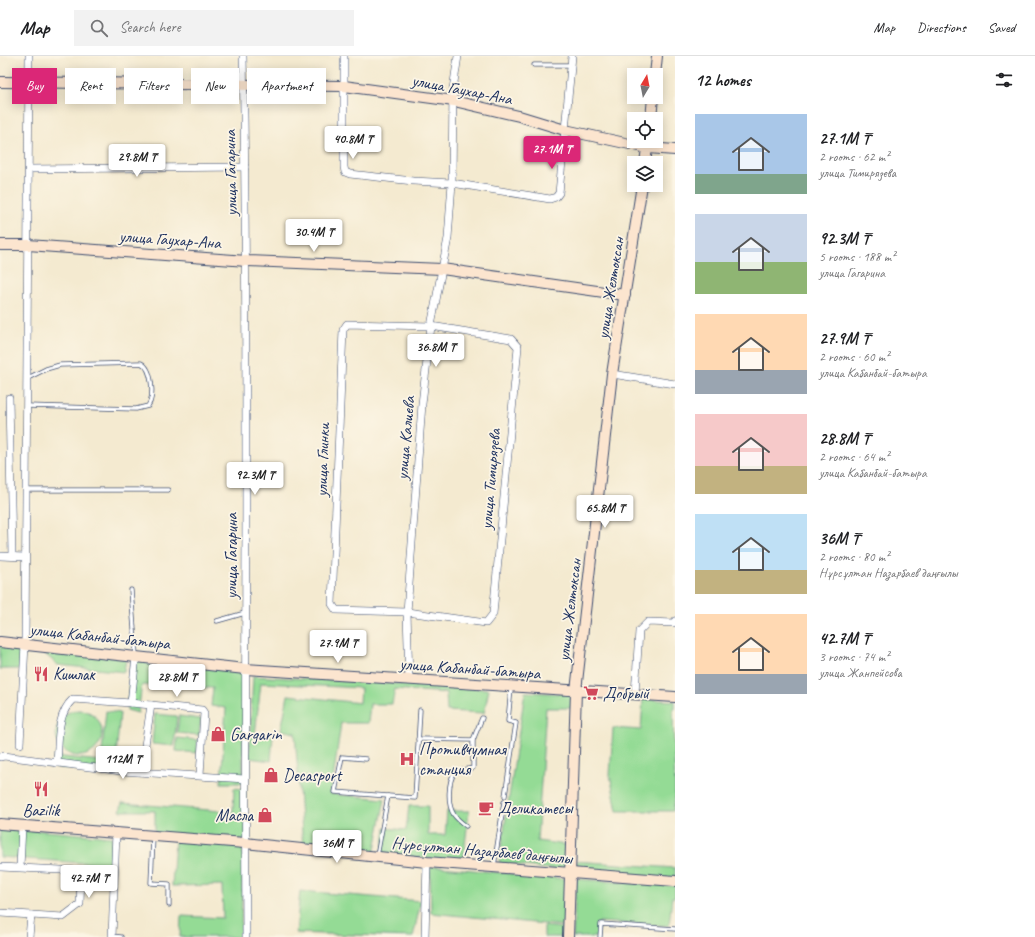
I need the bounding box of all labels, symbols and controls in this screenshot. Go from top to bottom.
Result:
search box [74,10,354,46]
text: Map [20,16,50,40]
icon: search [88,17,110,39]
text: Search here [120,18,181,37]
text: Map [874,19,895,36]
text: Directions [917,19,966,36]
text: Saved [988,19,1015,36]
chip: Buy [12,68,57,104]
chip: Rent [65,68,116,104]
chip: Filters [124,68,183,104]
chip: New [191,68,239,104]
chip: Apartment [247,68,326,104]
north arrow [627,68,663,104]
map controls [627,68,663,192]
street label: улица Гаухар-Ана [409,69,515,110]
icon: filters [993,69,1015,91]
text: 12 homes [695,70,751,91]
button: locate [627,112,663,148]
pin: 40.8M ₸ [316,126,390,160]
street label: улица Гагарина [219,128,242,217]
text: 27.1M ₸ [819,128,870,149]
icon: home [727,130,775,178]
text: 40.8M ₸ [333,131,373,147]
pin: 27.1M ₸ [515,136,589,170]
text: 27.1M ₸ [532,141,572,157]
pin: 29.8M ₸ [100,144,174,178]
text: 29.8M ₸ [118,149,156,165]
text: 2 rooms · 62 m² [819,149,889,165]
button: layers [627,156,663,192]
text: улица Тимирязева [819,165,896,181]
pin: 30.4M ₸ [277,219,351,253]
text: 30.4M ₸ [294,224,334,240]
street label: улица Гаухар-Ана [117,225,223,254]
text: 92.3M ₸ [819,228,870,249]
icon: home [727,230,775,278]
street label: улица Желтоксан [592,235,629,342]
text: 5 rooms · 188 m² [819,249,895,265]
text: улица Гагарина [819,265,885,281]
text: 27.9M ₸ [819,328,870,349]
icon: home [727,330,775,378]
pin: 36.8M ₸ [399,334,473,368]
text: 36.8M ₸ [416,339,456,355]
text: 2 rooms · 60 m² [819,349,889,365]
text: улица Кабанбай-батыра [819,365,927,381]
street label: улица Калиева [391,394,420,482]
street label: улица Глинки [311,421,334,498]
street label: улица Тимирязева [476,427,506,531]
text: 28.8M ₸ [819,428,870,449]
icon: home [727,430,775,478]
text: 2 rooms · 64 m² [819,449,889,465]
pin: 92.3M ₸ [218,462,292,496]
text: улица Кабанбай-батыра [819,465,927,481]
text: 92.3M ₸ [236,467,274,483]
pin: 65.8M ₸ [568,495,642,529]
text: 65.8M ₸ [585,500,625,516]
street label: улица Гагарина [221,511,242,600]
text: 36M ₸ [819,528,859,549]
icon: home [727,530,775,578]
text: 2 rooms · 80 m² [819,549,889,565]
street label: улица Желтоксан [553,557,586,663]
text: Нұрсұлтан Назарбаев даңғылы [819,565,958,581]
street label: улица Кабанбай-батыра [28,619,173,654]
text: 42.7M ₸ [819,628,870,649]
pin: 27.9M ₸ [301,630,375,664]
icon: home [727,630,775,678]
text: 27.9M ₸ [319,635,357,651]
text: 3 rooms · 74 m² [819,649,889,665]
street label: улица Кабанбай-батыра [398,653,543,684]
place label: Кишлак [53,664,97,685]
pin: 28.8M ₸ [140,664,214,698]
restaurant icon: Кишлак [32,665,50,683]
text: улица Жанпейсова [819,665,902,681]
text: 28.8M ₸ [157,669,197,685]
place label: Добрый [603,683,650,704]
supermarket icon: Добрый [582,684,600,702]
place label: Gargarin [230,724,283,745]
shop icon: Gargarin [209,725,227,743]
place label: Противчумная станция [419,739,508,780]
pin: 112M ₸ [90,746,156,780]
hospital icon: Противчумная станция [398,750,416,768]
text: 112M ₸ [105,751,141,767]
place label: Decasport [283,765,344,786]
shop icon: Decasport [262,766,280,784]
restaurant icon: Bazilik [32,780,50,798]
place label: Деликатесы [498,798,574,819]
cafe icon: Деликатесы [477,799,495,817]
place label: Bazilik [22,800,61,821]
place label: Масла [215,805,254,826]
shop icon: Масла [256,806,274,824]
pin: 36M ₸ [309,830,365,864]
street label: Нұрсұлтан Назарбаев даңғылы [391,832,575,870]
text: 36M ₸ [322,835,352,851]
pin: 42.7M ₸ [52,865,126,899]
text: 42.7M ₸ [69,870,109,886]

